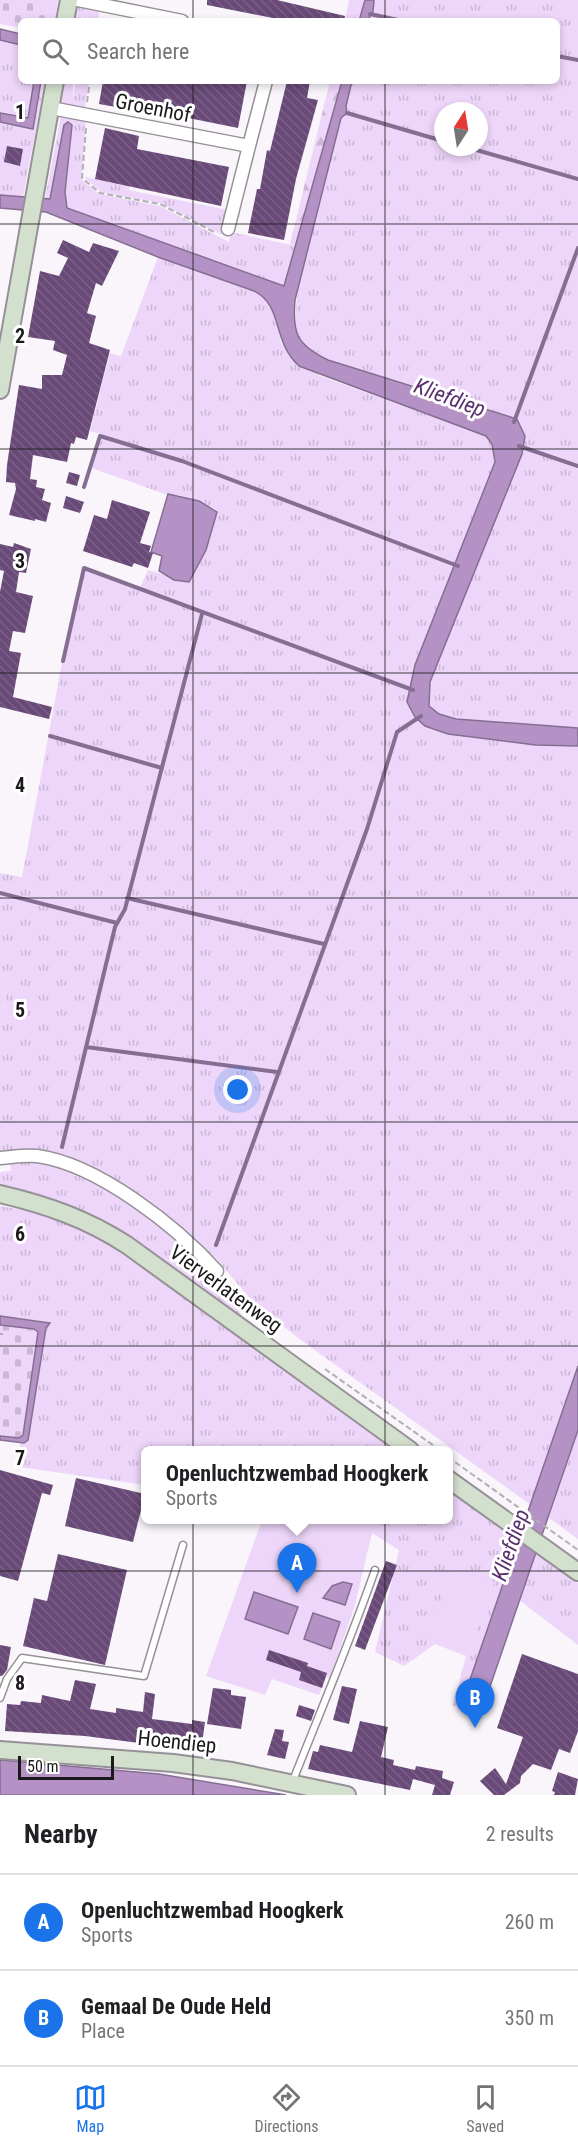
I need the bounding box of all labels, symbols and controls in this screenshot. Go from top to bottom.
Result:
search box [18,18,560,84]
icon: search [39,35,72,68]
text: Search here [87,39,189,64]
street label: Groenhof [113,89,193,127]
text: 1 [15,100,25,124]
north arrow [434,102,488,156]
text: 2 [15,324,25,348]
water label: Kliefdiep [411,373,489,422]
text: 3 [15,549,25,573]
text: 4 [15,773,25,797]
text: 5 [15,998,25,1022]
your location [223,1075,252,1104]
text: 6 [15,1222,25,1246]
street label: Vierverlatenweg [165,1240,287,1338]
text: 7 [15,1446,25,1470]
popup [141,1446,453,1524]
text: Openluchtzwembad Hoogkerk [166,1461,428,1486]
text: Sports [166,1486,218,1510]
water label: Kliefdiep [487,1506,534,1584]
pin: A [278,1544,316,1593]
text: 8 [15,1671,25,1695]
pin: B [456,1678,494,1728]
street label: Hoendiep [136,1726,218,1758]
scale bar [18,1753,114,1780]
text: 50 m [27,1757,59,1776]
text: Nearby [24,1819,98,1849]
text: 2 results [486,1822,554,1846]
text: Openluchtzwembad Hoogkerk [81,1898,344,1923]
text: A [38,1910,49,1934]
text: 260 m [505,1910,554,1934]
text: Sports [81,1923,133,1947]
text: Gemaal De Oude Held [81,1994,271,2019]
text: B [38,2006,49,2030]
text: 350 m [505,2006,554,2030]
text: Place [81,2019,125,2043]
tab: Map [74,2081,107,2136]
tab: Directions [255,2081,318,2136]
tab: Saved [466,2081,504,2136]

